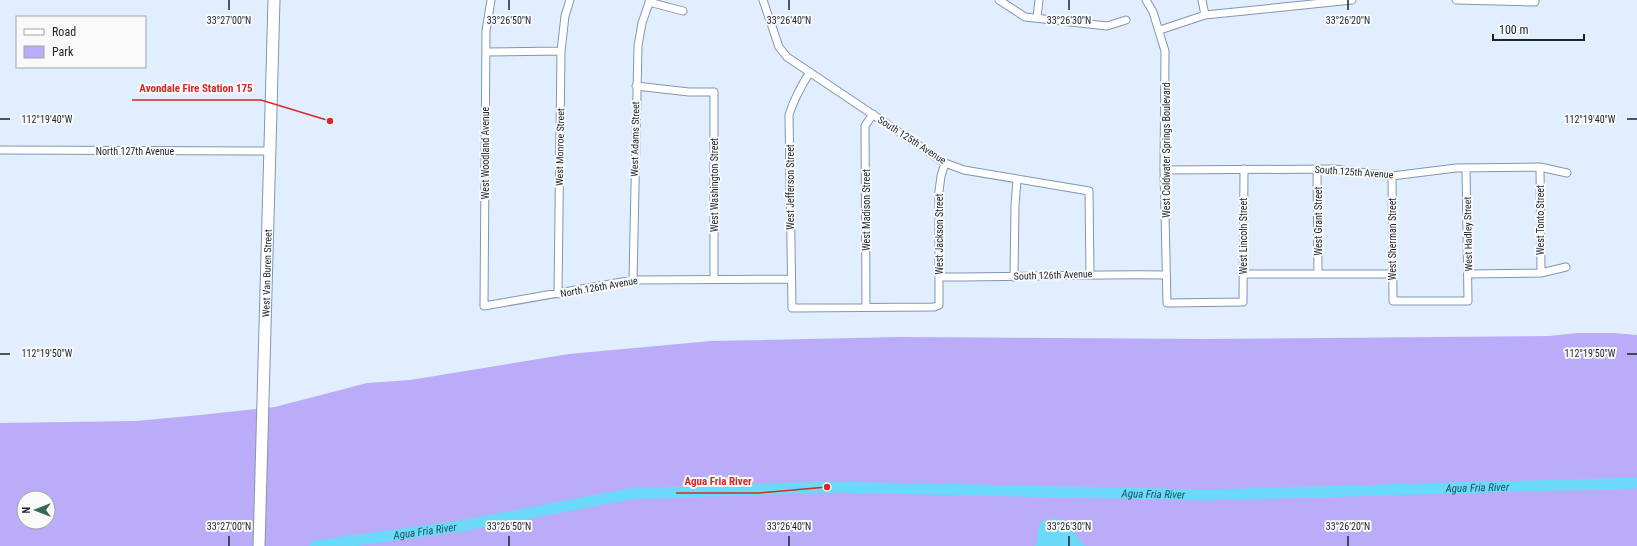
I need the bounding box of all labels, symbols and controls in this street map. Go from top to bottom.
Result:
text: 33°27'00"N [207,15,251,26]
text: 33°26'50"N [487,15,531,26]
text: 33°26'40"N [767,15,811,26]
text: 33°26'30"N [1047,15,1091,26]
text: 33°26'20"N [1326,15,1370,26]
legend [16,16,146,68]
scale bar [1493,16,1584,42]
text: 100 m [1499,23,1529,37]
text: Road [52,25,76,39]
text: Park [52,45,74,59]
callout: Avondale Fire Station 175 [132,77,261,100]
text: Avondale Fire Station 175 [139,82,253,95]
street label: West Coldwater Springs Boulevard [1161,82,1172,218]
street label: West Adams Street [629,101,641,177]
street label: West Woodland Avenue [480,106,491,199]
street label: West Monroe Street [554,108,566,186]
text: 112°19'40"W [22,114,73,125]
street label: South 125th Avenue [876,114,948,166]
text: 112°19'40"W [1565,114,1616,125]
street label: West Washington Street [709,138,720,232]
street label: West Jefferson Street [785,144,796,230]
street label: North 127th Avenue [96,146,174,157]
street label: South 125th Avenue [1314,164,1394,180]
street label: West Madison Street [861,169,872,251]
street label: West Tonto Street [1535,185,1546,255]
street label: West Grant Street [1313,186,1324,256]
street label: West Jackson Street [934,194,945,274]
street label: West Hadley Street [1462,197,1474,271]
street label: West Lincoln Street [1238,198,1249,274]
street label: West Sherman Street [1387,198,1398,280]
street label: West Van Buren Street [260,229,273,317]
street label: South 126th Avenue [1013,268,1093,282]
street label: North 126th Avenue [559,275,639,299]
text: 112°19'50"W [22,348,73,359]
text: 112°19'50"W [1565,348,1616,359]
callout: Agua Fria River [676,470,759,493]
text: Agua Fria River [684,475,752,488]
water label: Agua Fria River [1444,480,1510,495]
water label: Agua Fria River [1121,487,1186,501]
north arrow [16,490,56,530]
text: N [20,506,33,513]
water label: Agua Fria River [392,520,458,542]
text: 33°27'00"N [207,521,251,532]
text: 33°26'50"N [487,521,531,532]
text: 33°26'40"N [767,521,811,532]
text: 33°26'30"N [1047,521,1091,532]
text: 33°26'20"N [1326,521,1370,532]

